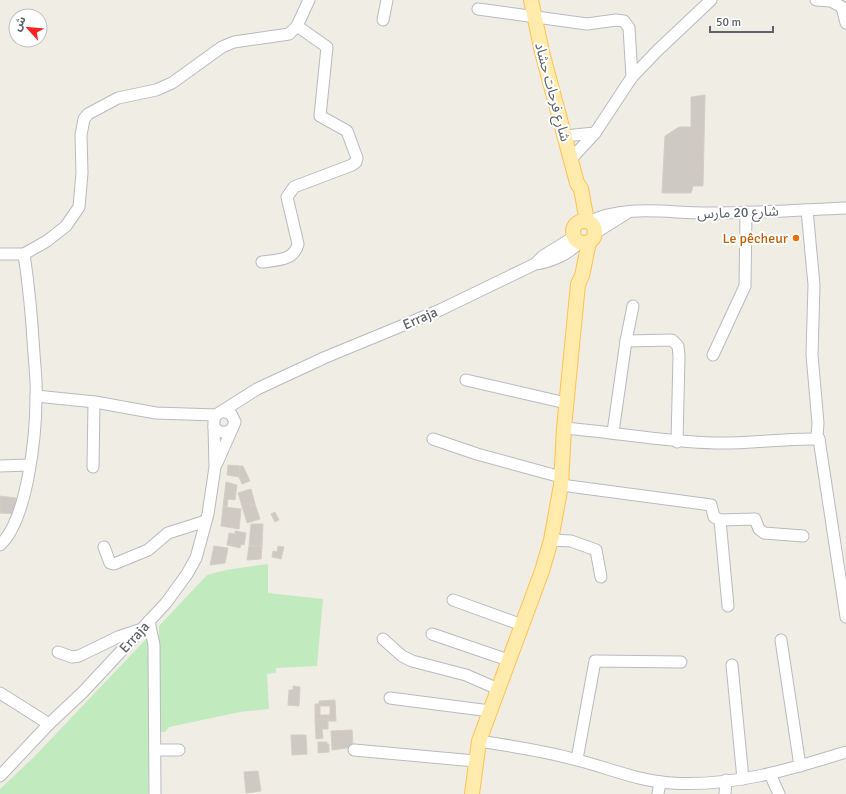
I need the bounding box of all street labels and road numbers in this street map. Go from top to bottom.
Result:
street label: شارع فرحات حشاد [529,41,574,144]
street label: شارع 20 مارس [697,203,779,224]
street label: Erraja [400,304,440,333]
street label: Erraja [116,618,153,656]

